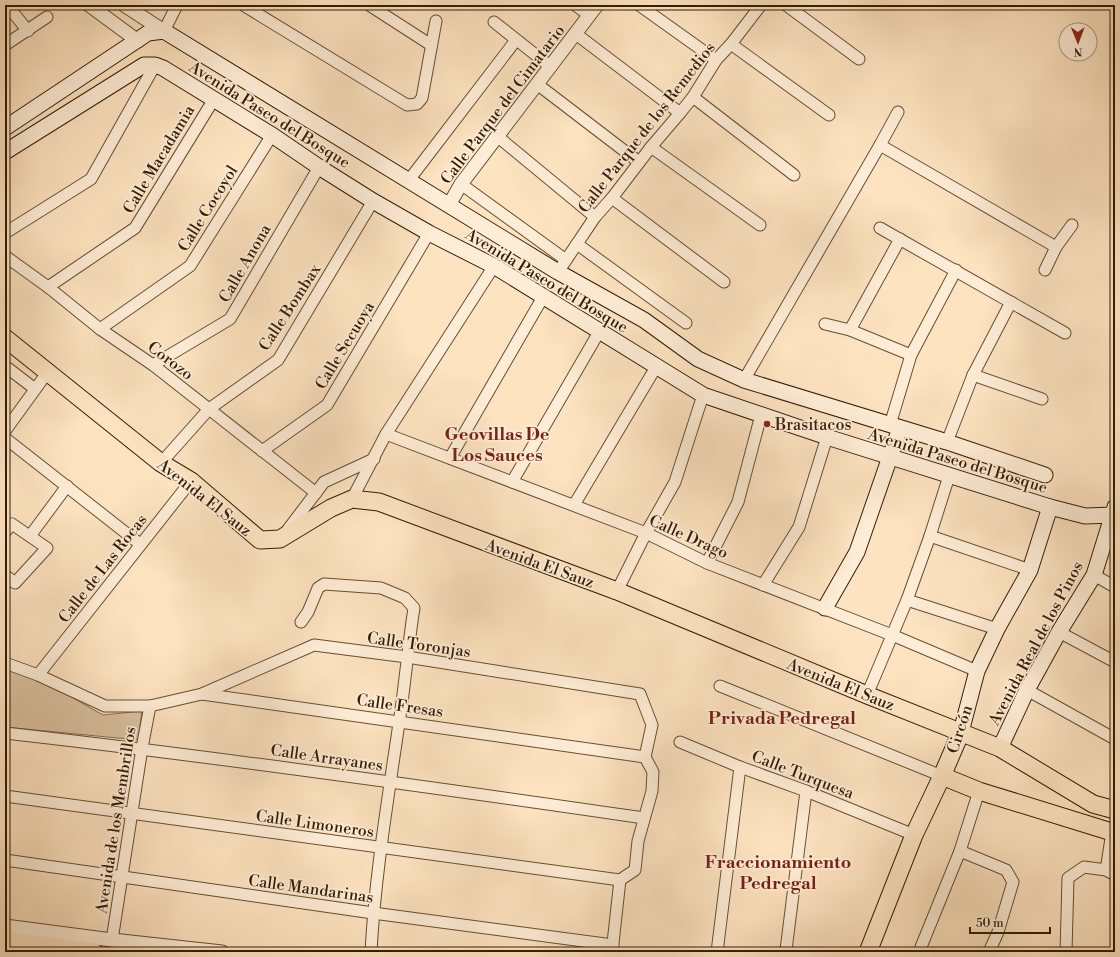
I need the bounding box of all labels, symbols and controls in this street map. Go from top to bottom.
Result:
street label: Calle Parque del Cimatario [436,21,569,188]
north arrow [1058,22,1098,62]
street label: Calle Parque de los Remedios [574,38,720,217]
text: N [1073,44,1083,58]
street label: Avenida Paseo del Bosque [184,56,354,173]
street label: Calle Macadamia [119,101,200,217]
street label: Calle Cocoyol [173,162,242,255]
street label: Calle Anona [214,220,276,306]
street label: Avenida Paseo del Bosque [461,224,632,337]
street label: Calle Bombax [254,260,326,355]
street label: Calle Secuoya [311,297,379,393]
street label: Corozo [143,337,197,385]
place label: Brasitacos [774,415,851,435]
marker: Brasitacos [762,419,772,429]
district label: Geovillas De Los Sauces [445,423,550,467]
street label: Avenida Paseo del Bosque [865,424,1050,498]
street label: Avenida El Sauz [152,454,256,541]
street label: Calle de Las Rocas [54,510,151,627]
street label: Calle Drago [646,511,731,563]
street label: Avenida El Sauz [482,535,597,593]
street label: Avenida Real de los Pinos [984,558,1088,730]
street label: Calle Toronjas [366,628,472,662]
street label: Avenida El Sauz [783,654,897,716]
street label: Calle Fresas [355,690,444,722]
street label: Circón [943,702,977,756]
district label: Privada Pedregal [708,707,856,730]
street label: Avenida de los Membrillos [91,725,141,916]
street label: Calle Arrayanes [269,740,384,776]
street label: Calle Turquesa [749,746,857,804]
street label: Calle Limoneros [254,806,375,842]
district label: Fraccionamiento Pedregal [705,851,851,895]
street label: Calle Mandarinas [247,870,375,908]
scale bar [970,909,1050,935]
text: 50 m [976,916,1004,931]

